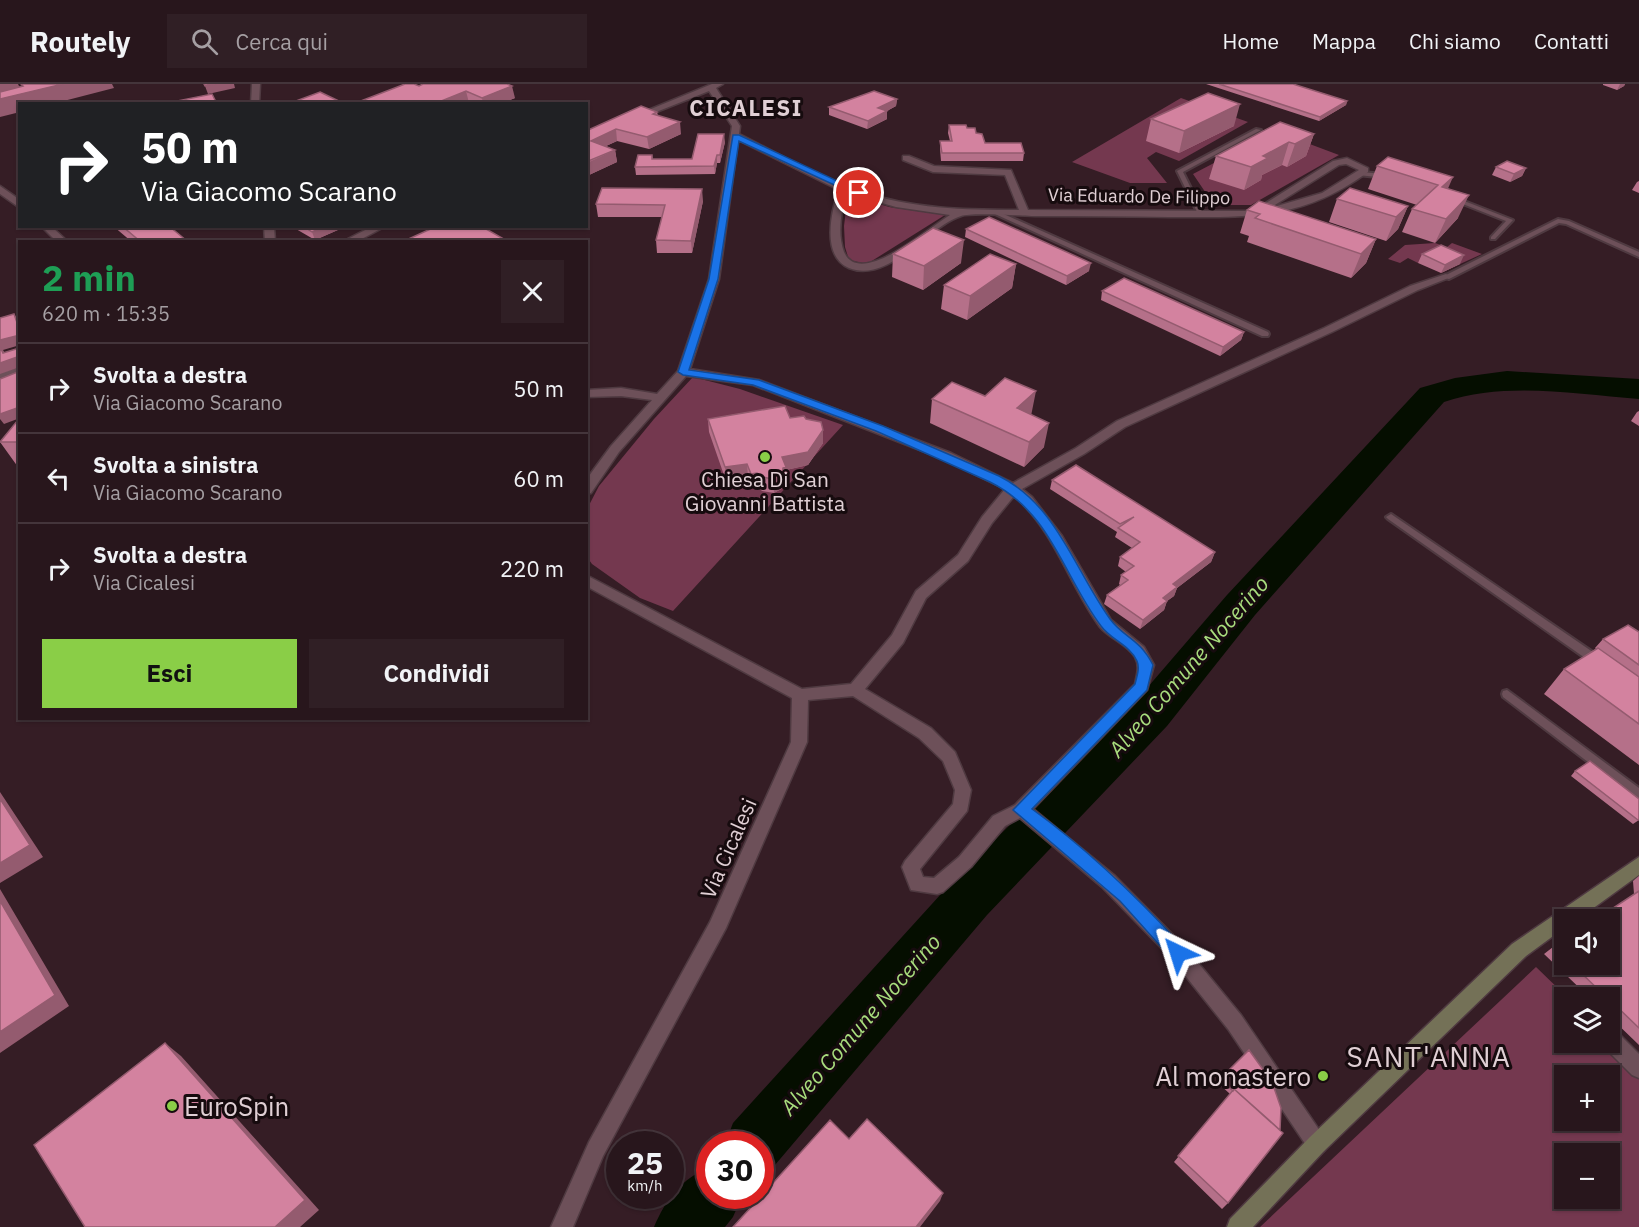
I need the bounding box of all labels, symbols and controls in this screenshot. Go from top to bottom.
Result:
search box [167,14,587,68]
text: Routely [30,23,131,60]
icon: search [188,25,221,58]
text: Cerca qui [236,27,328,56]
text: Home [1223,27,1279,55]
text: Mappa [1312,27,1376,55]
text: Chi siamo [1409,27,1501,55]
text: Contatti [1534,27,1609,55]
district label: CICALESI [689,93,803,122]
text: 50 m [141,120,239,175]
icon: right [42,126,120,204]
pin [833,167,884,218]
text: Via Giacomo Scarano [141,173,397,208]
icon: arrive [842,176,875,209]
street label: Via Eduardo De Filippo [1048,183,1230,209]
text: 2 min [42,254,136,301]
button: close [501,260,564,323]
text: 620 m · 15:35 [42,300,170,327]
text: Svolta a destra [93,360,247,389]
icon: right [42,372,75,405]
text: 50 m [513,374,564,403]
text: Via Giacomo Scarano [93,389,283,416]
text: Svolta a sinistra [93,450,258,479]
marker: Chiesa Di San Giovanni Battista [758,450,772,464]
icon: left [42,462,75,495]
text: 60 m [513,464,564,493]
place label: Chiesa Di San Giovanni Battista [685,465,845,517]
text: Via Giacomo Scarano [93,479,283,506]
text: Svolta a destra [93,540,247,569]
icon: right [42,552,75,585]
text: 220 m [500,554,564,583]
text: Via Cicalesi [93,569,195,596]
water label: Alveo Comune Nocerino [1101,569,1275,763]
button: Esci [42,639,297,708]
button: Condividi [309,639,564,708]
street label: Via Cicalesi [693,793,763,903]
map controls [1554,909,1620,1209]
button: sound [1554,909,1620,975]
position arrow [1146,921,1210,985]
water label: Alveo Comune Nocerino [773,927,947,1121]
button: layers [1554,987,1620,1053]
district label: SANT'ANNA [1347,1038,1511,1075]
place label: Al monastero [1155,1059,1311,1093]
button: + [1554,1065,1620,1131]
marker: Al monastero [1316,1069,1330,1083]
place label: EuroSpin [184,1089,289,1123]
marker: EuroSpin [165,1099,179,1113]
speed limit sign: 30 [696,1131,774,1209]
text: 25 [627,1143,663,1182]
button: − [1554,1143,1620,1209]
text: km/h [627,1176,663,1195]

